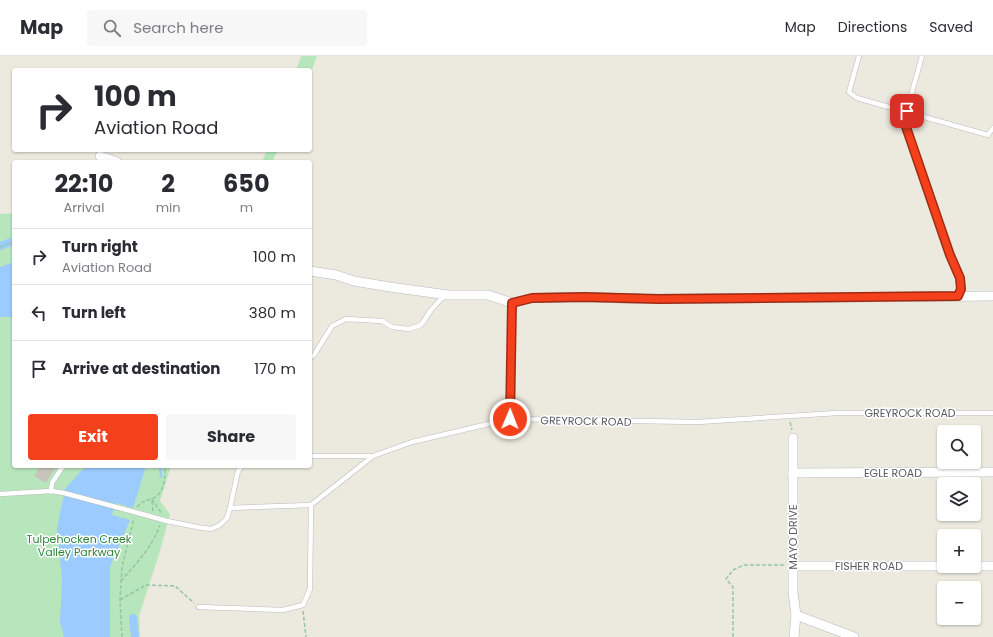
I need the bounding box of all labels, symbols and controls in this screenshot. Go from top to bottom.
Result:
search box [87,10,367,46]
text: Map [20,14,63,41]
icon: search [101,17,123,39]
text: Search here [133,17,224,38]
text: Map [785,17,816,37]
text: Directions [838,17,907,37]
text: Saved [929,17,973,37]
text: 100 m [94,77,177,116]
icon: right [28,84,80,136]
pin [890,94,924,128]
icon: arrive [896,100,918,122]
text: Aviation Road [94,115,218,140]
text: 22:10 [54,167,113,200]
text: 2 [161,167,175,200]
text: 650 [223,167,270,200]
text: Arrival [63,198,104,217]
text: min [156,198,181,217]
text: m [240,198,253,217]
text: Turn right [62,236,138,257]
icon: right [28,246,50,268]
text: 100 m [253,246,296,267]
text: Aviation Road [62,258,152,277]
icon: left [28,302,50,324]
text: Turn left [62,302,126,323]
text: 380 m [249,302,296,323]
icon: arrive [28,358,50,380]
text: Arrive at destination [62,358,220,379]
text: 170 m [254,358,296,379]
position arrow [489,398,531,440]
street label: GREYROCK ROAD [864,405,956,421]
street label: GREYROCK ROAD [540,412,632,430]
button: Exit [28,414,158,460]
button: Share [166,414,296,460]
map controls [937,425,981,625]
button: search [937,425,981,469]
street label: EGLE ROAD [864,465,922,481]
button: layers [937,477,981,521]
street label: MAYO DRIVE [785,504,801,570]
button: + [937,529,981,573]
park label: Tulpehocken Creek Valley Parkway [26,531,132,560]
street label: FISHER ROAD [835,558,903,574]
button: − [937,581,981,625]

